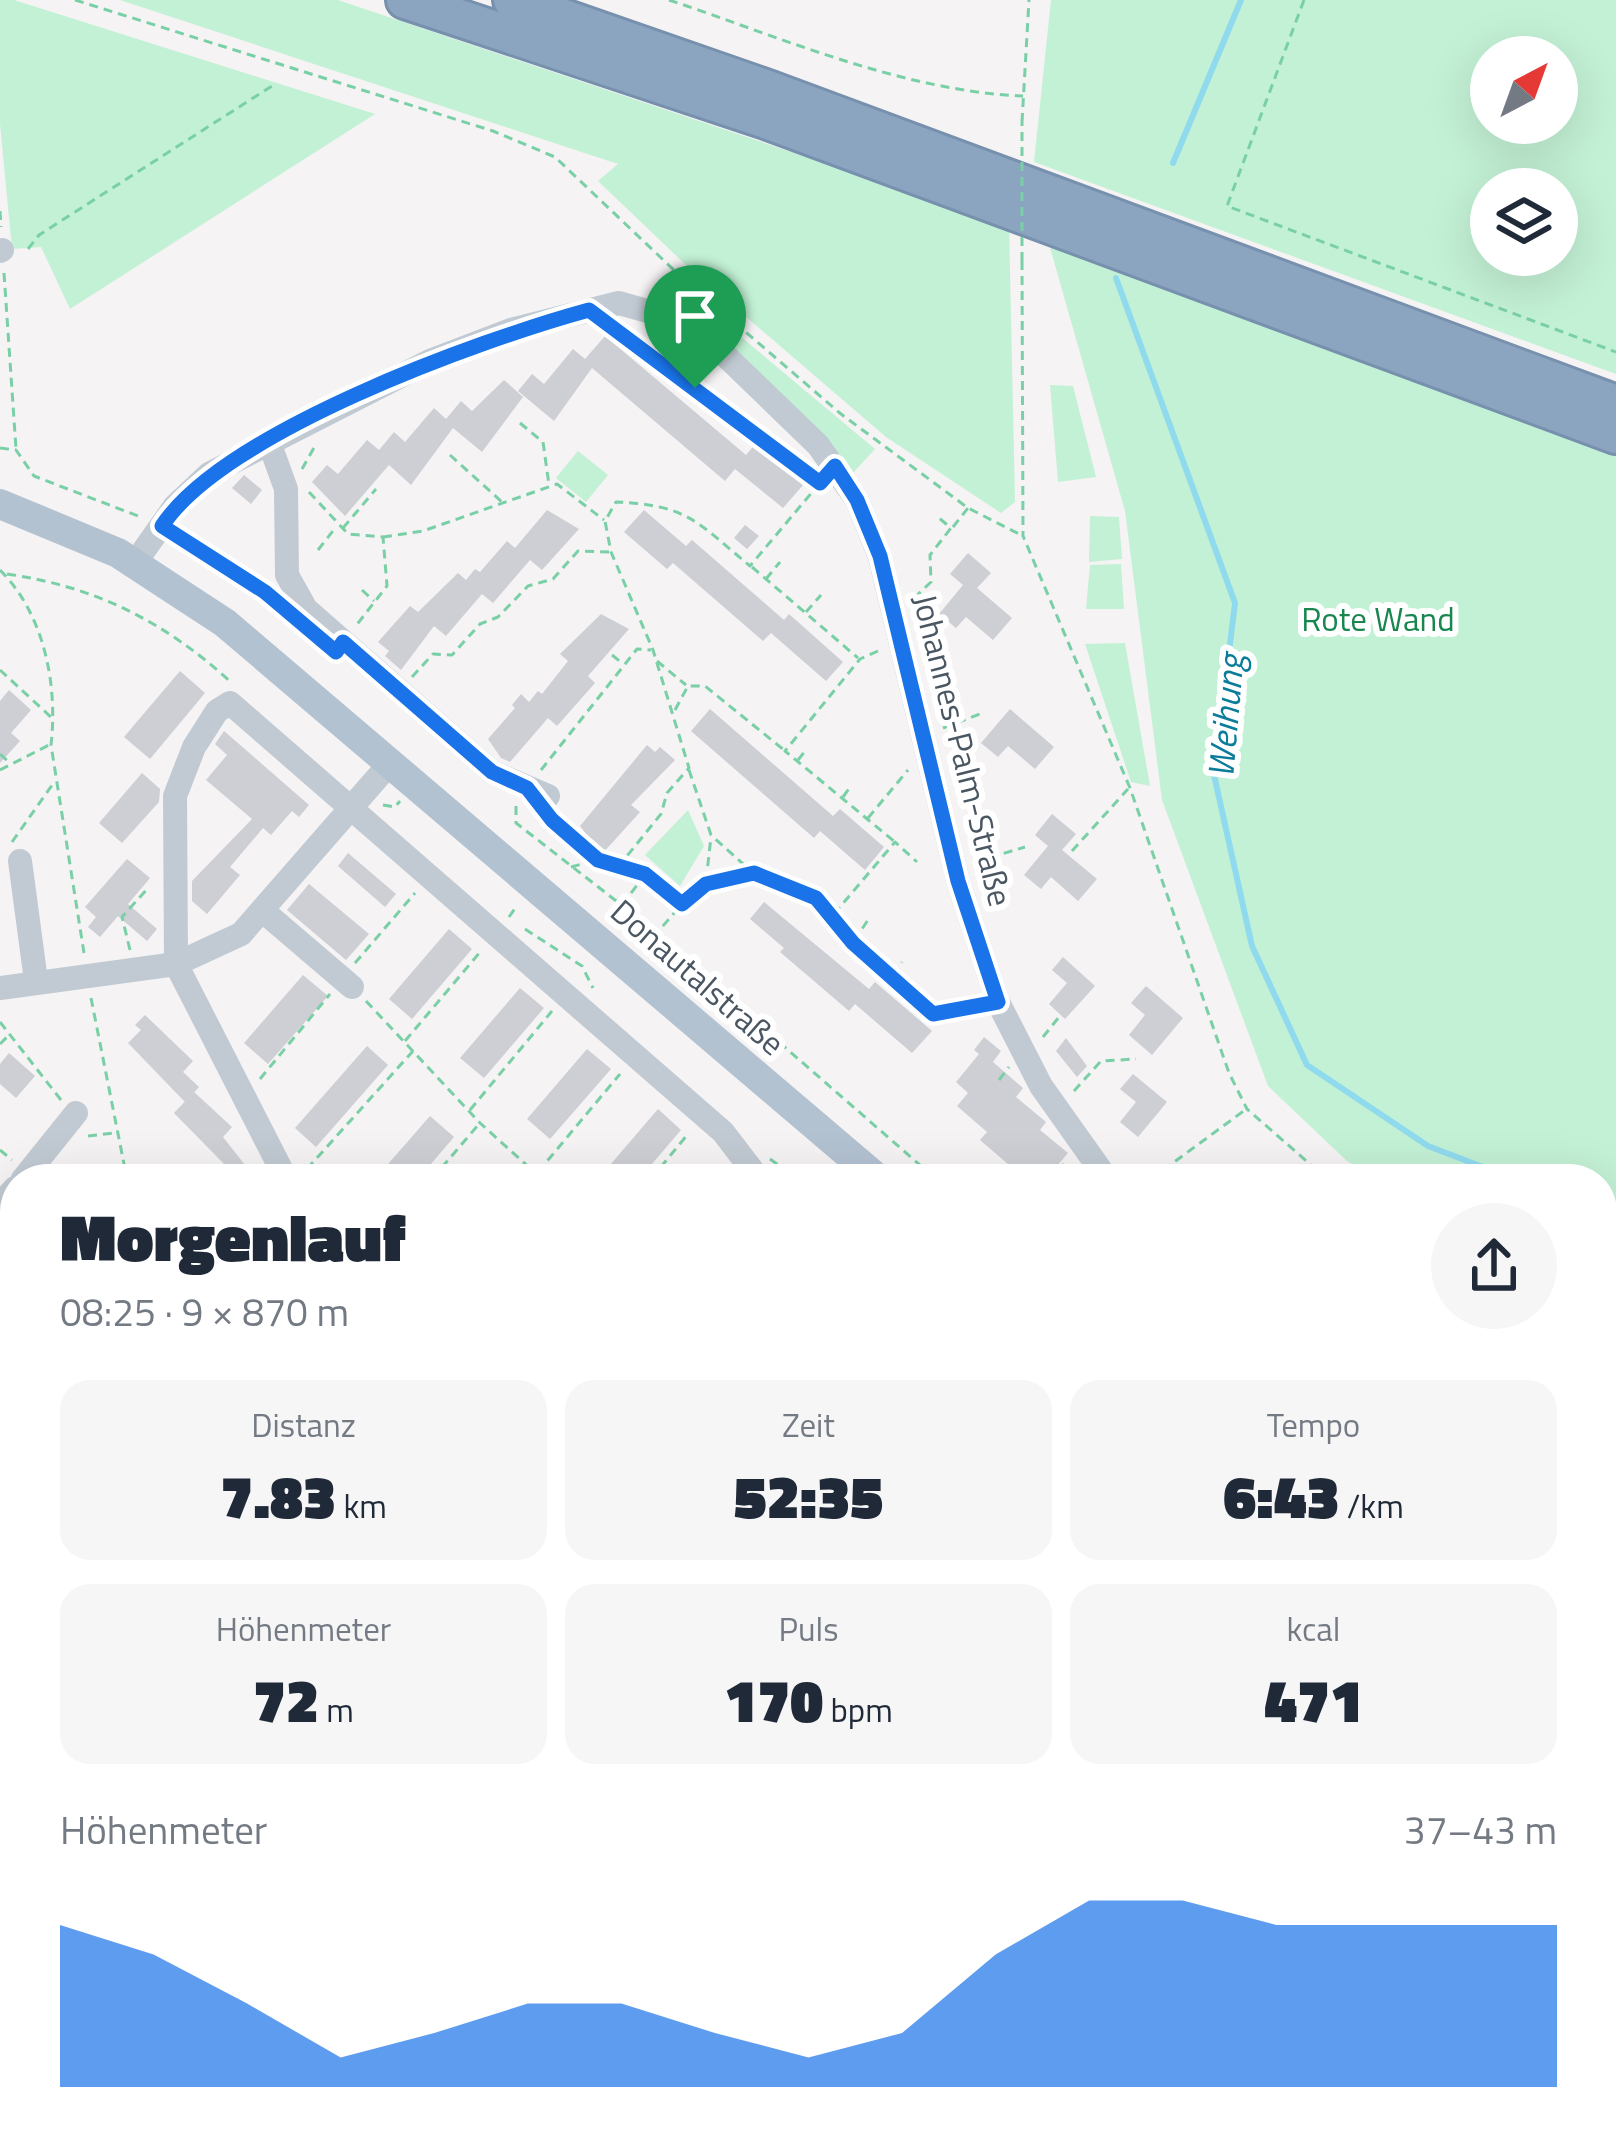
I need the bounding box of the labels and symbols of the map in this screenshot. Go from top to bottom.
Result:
north arrow [1470,36,1578,144]
pin [644,265,746,388]
street label: Johannes-Palm-Straße [900,589,1026,911]
park label: Rote Wand [1301,594,1455,644]
water label: Weihung [1192,648,1258,780]
street label: Donautalstraße [600,887,796,1067]

